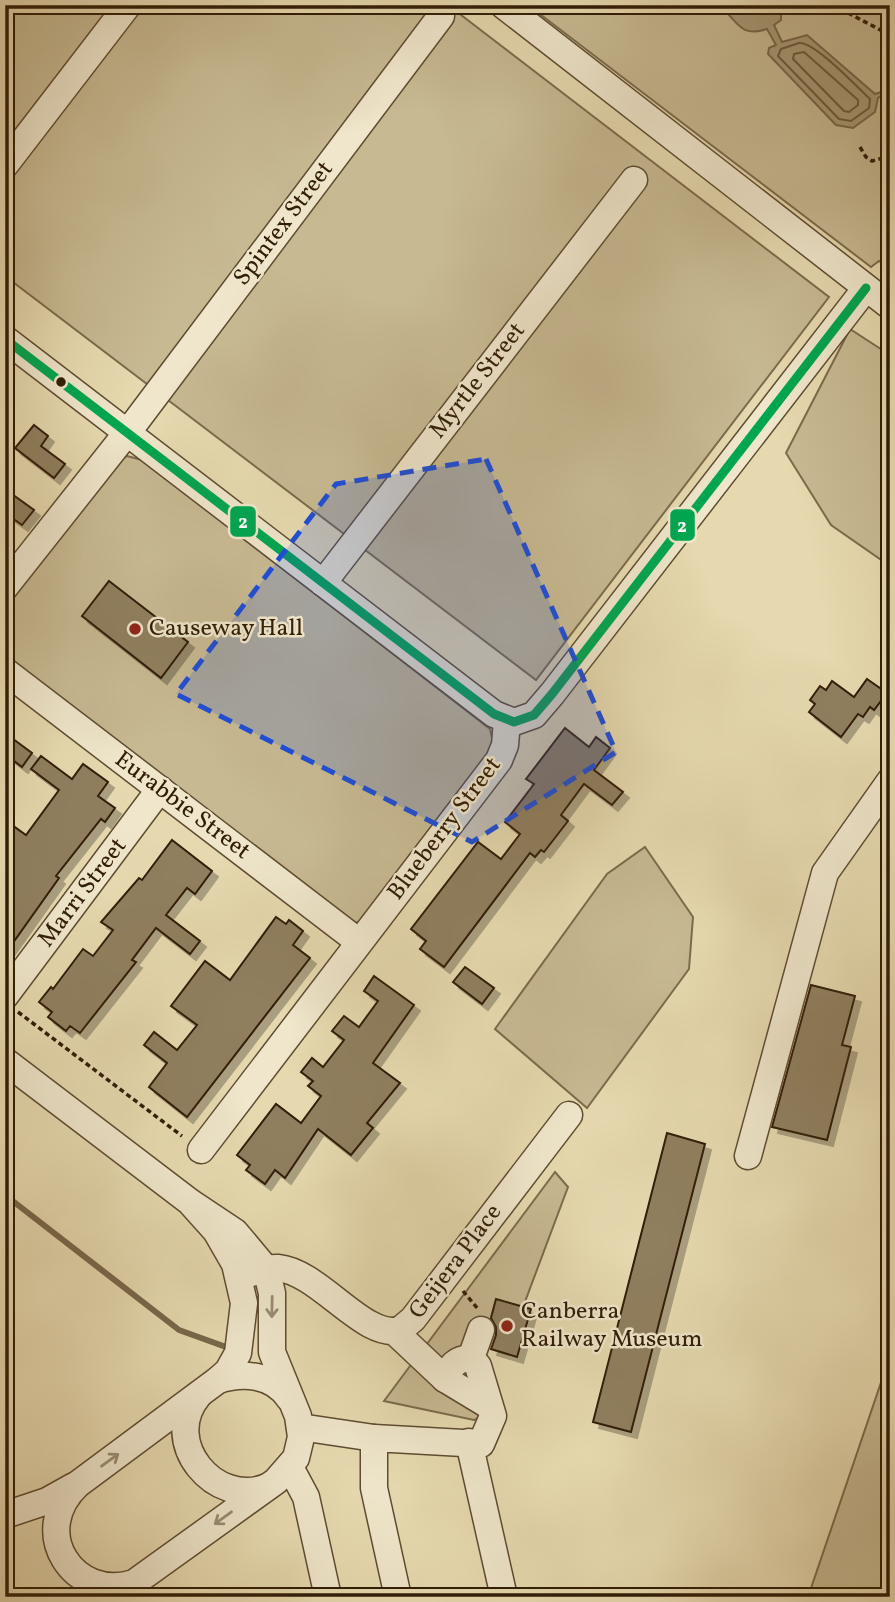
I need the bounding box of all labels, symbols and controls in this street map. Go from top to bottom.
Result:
street label: Spintex Street [226,155,342,293]
street label: Myrtle Street [422,316,534,446]
unlabelled marker [54,375,68,389]
line badge: 2 [229,505,257,538]
line badge: 2 [669,508,696,542]
text: 2 [238,510,248,536]
text: 2 [677,514,687,540]
place label: Causeway Hall [149,612,303,646]
marker: Causeway Hall [127,621,143,637]
street label: Eurabbie Street [107,744,257,868]
street label: Blueberry Street [380,750,510,908]
street label: Marri Street [31,831,135,955]
street label: Geijera Place [401,1197,511,1327]
one-way arrow [265,1295,279,1318]
place label: Canberra Railway Museum [521,1295,702,1357]
marker: Canberra Railway Museum [499,1318,515,1334]
one-way arrow [100,1453,119,1468]
one-way arrow [214,1510,233,1525]

